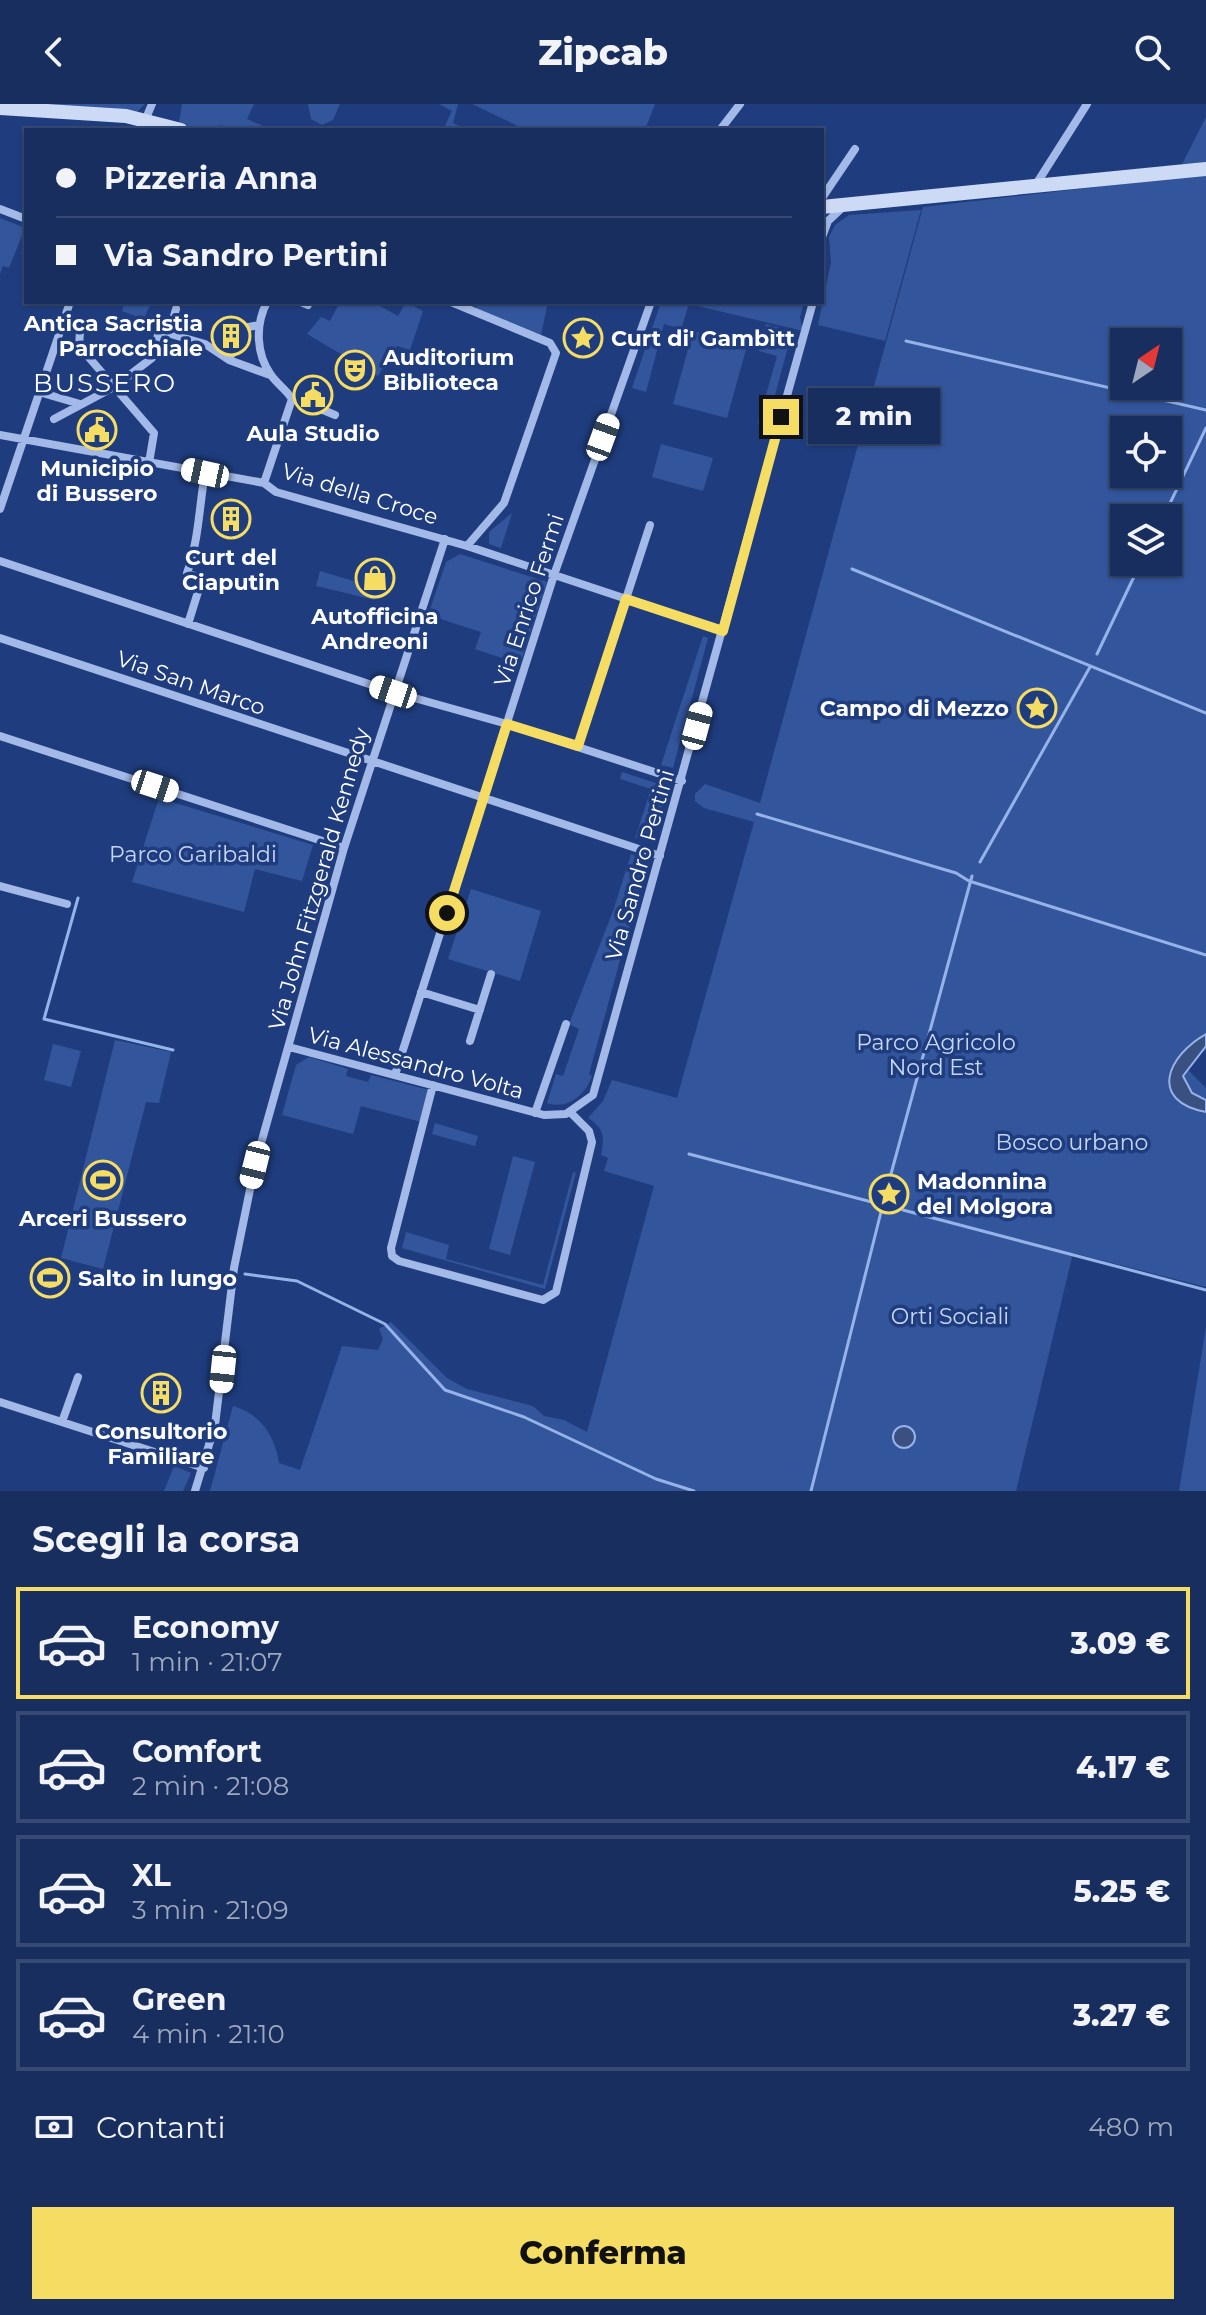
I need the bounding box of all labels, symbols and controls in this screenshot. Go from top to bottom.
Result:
icon: back [32,30,76,74]
text: Zipcab [538,30,668,74]
icon: search [1130,30,1174,74]
text: Pizzeria Anna [104,160,318,197]
text: Via Sandro Pertini [104,237,388,274]
place label: Antica Sacristia Parrocchiale [23,310,203,362]
building icon: Antica Sacristia Parrocchiale [210,315,252,357]
place icon: Curt di' Gambìtt [562,317,604,359]
place label: Curt di' Gambìtt [611,325,795,352]
north arrow [1110,328,1182,400]
map controls [1110,328,1182,576]
place label: Auditorium Biblioteca [382,344,514,396]
theatre icon: Auditorium Biblioteca [334,349,376,391]
district label: BUSSERO [33,367,177,399]
public building icon: Aula Studio [292,374,334,416]
callout: 2 min [809,389,941,445]
route end [763,399,799,435]
text: 2 min [836,400,912,432]
public building icon: Municipio di Bussero [76,409,118,451]
car [584,410,622,464]
button: locate [1110,416,1182,488]
place label: Aula Studio [245,420,380,447]
place label: Municipio di Bussero [37,455,157,507]
car [179,456,231,490]
street label: Via della Croce [279,457,441,531]
building icon: Curt del Ciaputin [210,498,252,540]
button: layers [1110,504,1182,576]
street label: Via Enrico Fermi [488,510,570,690]
place label: Curt del Ciaputin [182,544,280,596]
shop icon: Autofficina Andreoni [354,557,396,599]
place label: Autofficina Andreoni [310,603,439,655]
street label: Via San Marco [113,645,269,721]
car [366,673,420,711]
place icon: Campo di Mezzo [1016,687,1058,729]
place label: Campo di Mezzo [820,695,1009,722]
car [679,700,715,752]
street label: Via John Fitzgerald Kennedy [263,724,375,1033]
street label: Via Sandro Pertini [600,766,680,964]
car [128,767,182,805]
park label: Parco Garibaldi [109,841,277,868]
route start [429,895,465,931]
street label: Via Alessandro Volta [305,1021,527,1105]
park label: Parco Agricolo Nord Est [856,1029,1016,1081]
park label: Bosco urbano [996,1129,1148,1156]
car [238,1139,272,1191]
sports icon: Arceri Bussero [82,1159,124,1201]
place label: Madonnina del Molgora [917,1168,1053,1220]
place icon: Madonnina del Molgora [868,1173,910,1215]
place label: Arceri Bussero [18,1205,187,1232]
sports icon: Salto in lungo [29,1257,71,1299]
place label: Salto in lungo [78,1265,237,1292]
park label: Orti Sociali [891,1303,1009,1330]
car [209,1344,237,1394]
building icon: Consultorio Familiare [140,1372,182,1414]
place label: Consultorio Familiare [95,1418,227,1470]
text: Scegli la corsa [32,1517,300,1561]
icon: car [36,1607,108,1679]
text: Economy [132,1609,279,1646]
text: 3.09 € [1071,1625,1170,1662]
text: 1 min · 21:07 [132,1646,283,1678]
icon: car [36,1731,108,1803]
text: Comfort [132,1733,262,1770]
text: 4.17 € [1076,1749,1170,1786]
text: 2 min · 21:08 [132,1770,289,1802]
icon: car [36,1855,108,1927]
text: XL [132,1857,171,1894]
text: 5.25 € [1074,1873,1170,1910]
text: 3 min · 21:09 [132,1894,289,1926]
icon: car [36,1979,108,2051]
text: Green [132,1981,226,2018]
text: 3.27 € [1073,1997,1170,2034]
text: 4 min · 21:10 [132,2018,285,2050]
icon: cash [32,2105,76,2149]
text: Contanti [96,2109,226,2146]
text: 480 m [1088,2111,1174,2143]
button: Conferma [32,2207,1174,2299]

